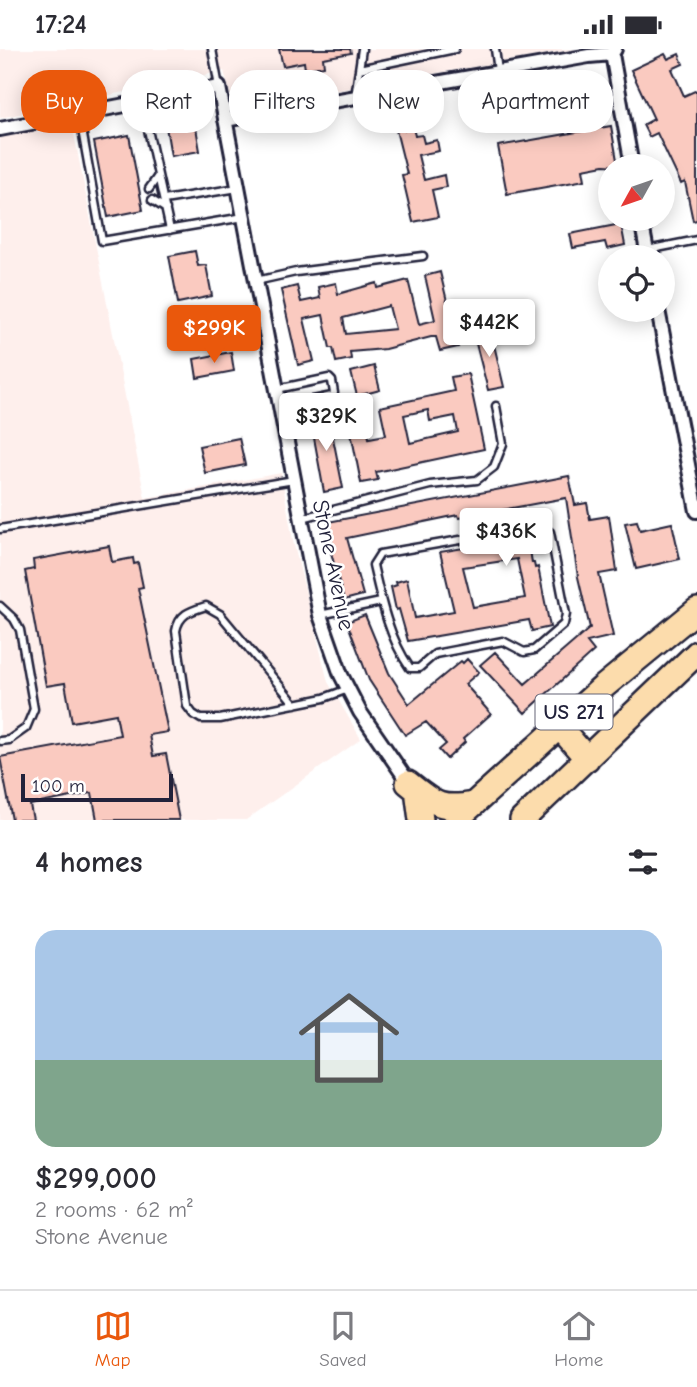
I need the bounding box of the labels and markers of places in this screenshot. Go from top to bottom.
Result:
pin: $442K [440,299,538,359]
pin: $299K [165,305,263,365]
pin: $329K [277,393,375,453]
pin: $436K [457,509,555,568]

